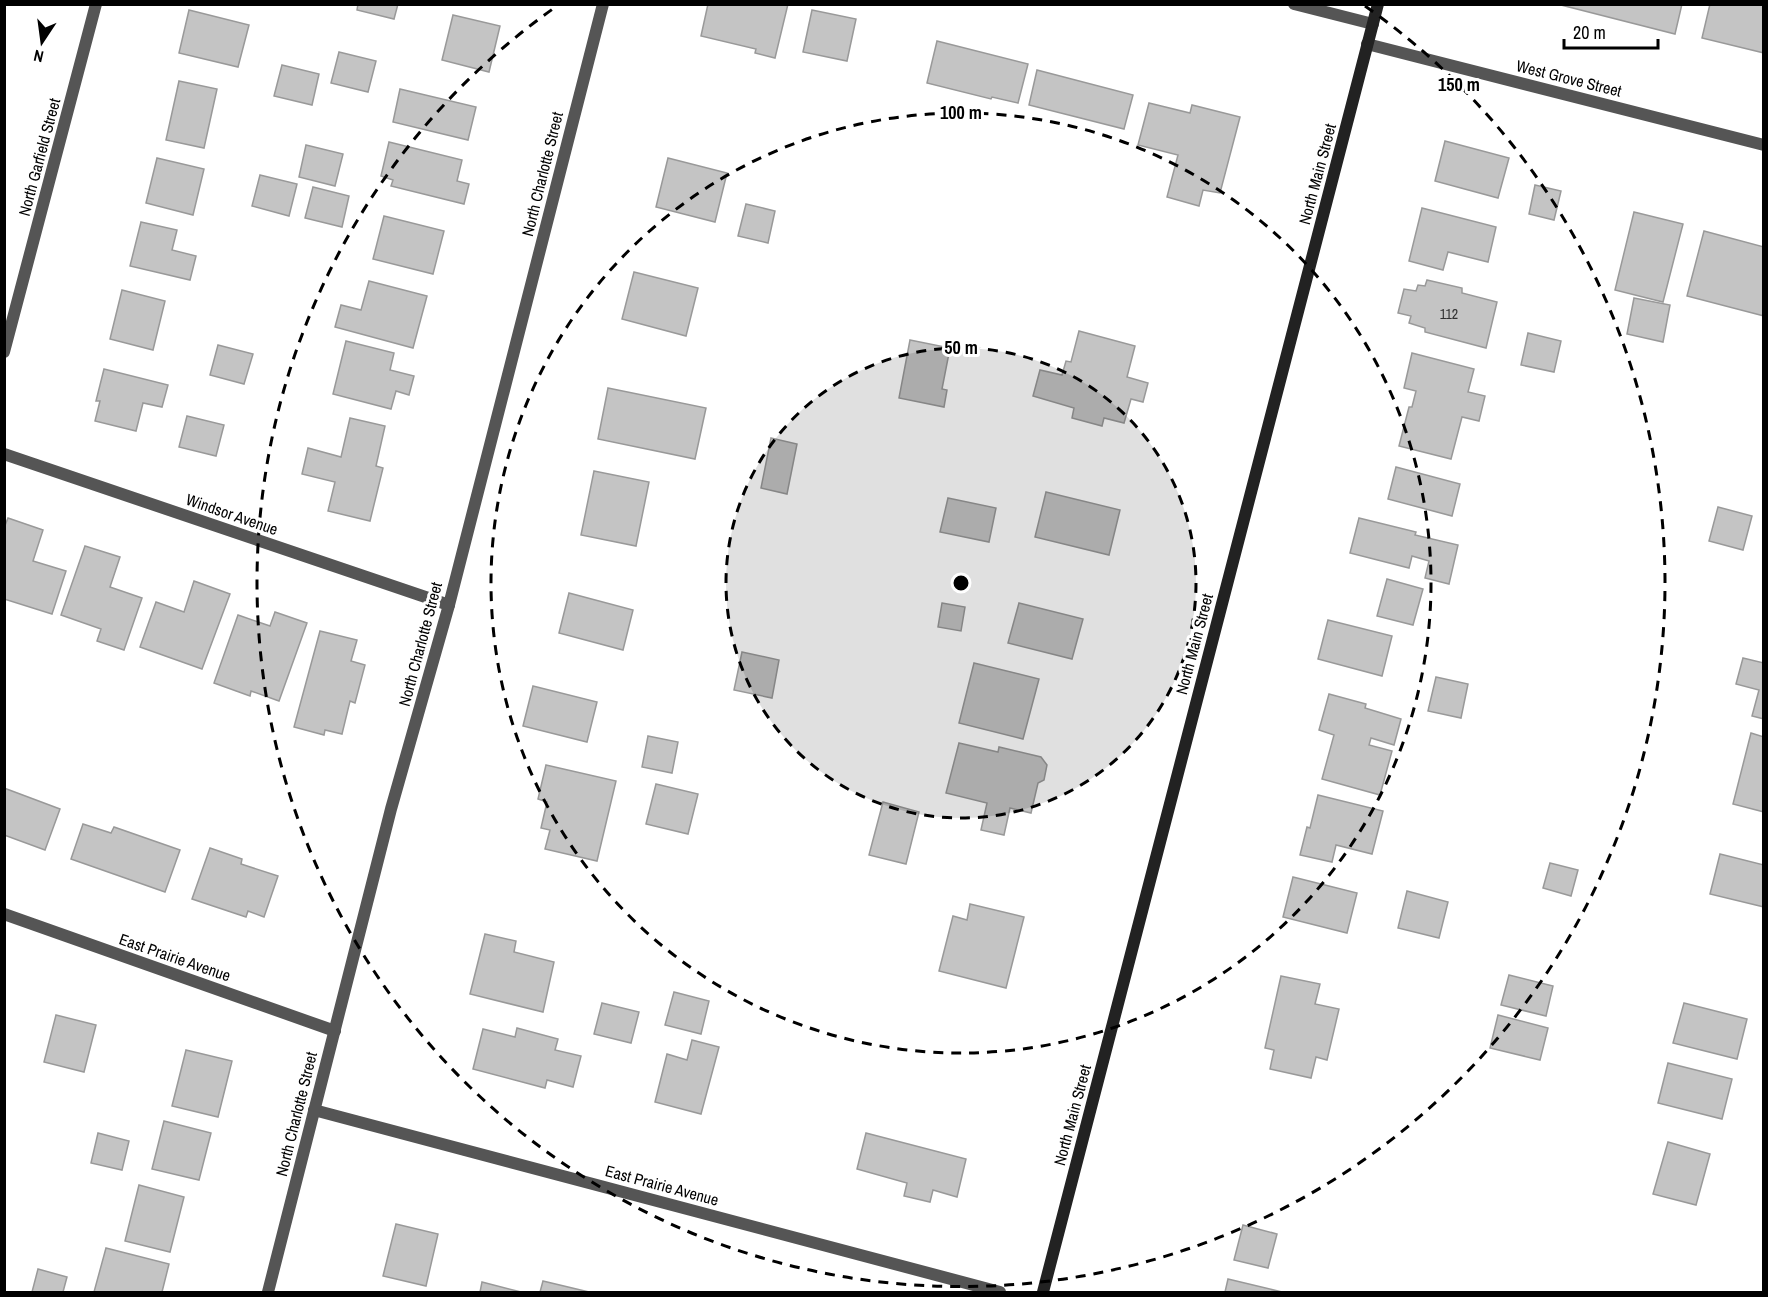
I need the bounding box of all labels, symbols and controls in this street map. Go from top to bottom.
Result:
north arrow [12,12,72,72]
scale bar [1564,12,1658,50]
text: 20 m [1573,20,1606,45]
text: N [32,45,46,68]
street label: West Grove Street [1514,54,1624,102]
text: 150 m [1438,72,1480,97]
street label: North Garfield Street [13,95,65,218]
text: 100 m [940,100,982,125]
street label: North Charlotte Street [516,109,568,239]
street label: North Main Street [1293,121,1341,227]
house number: 112 [1440,305,1458,323]
text: 50 m [944,335,978,360]
street label: Windsor Avenue [183,488,281,540]
centre of rings [951,573,971,593]
street label: North Charlotte Street [393,579,447,708]
street label: North Main Street [1170,591,1218,697]
street label: East Prairie Avenue [116,928,234,986]
street label: North Charlotte Street [270,1049,322,1179]
street label: North Main Street [1048,1062,1096,1168]
street label: East Prairie Avenue [603,1159,721,1211]

